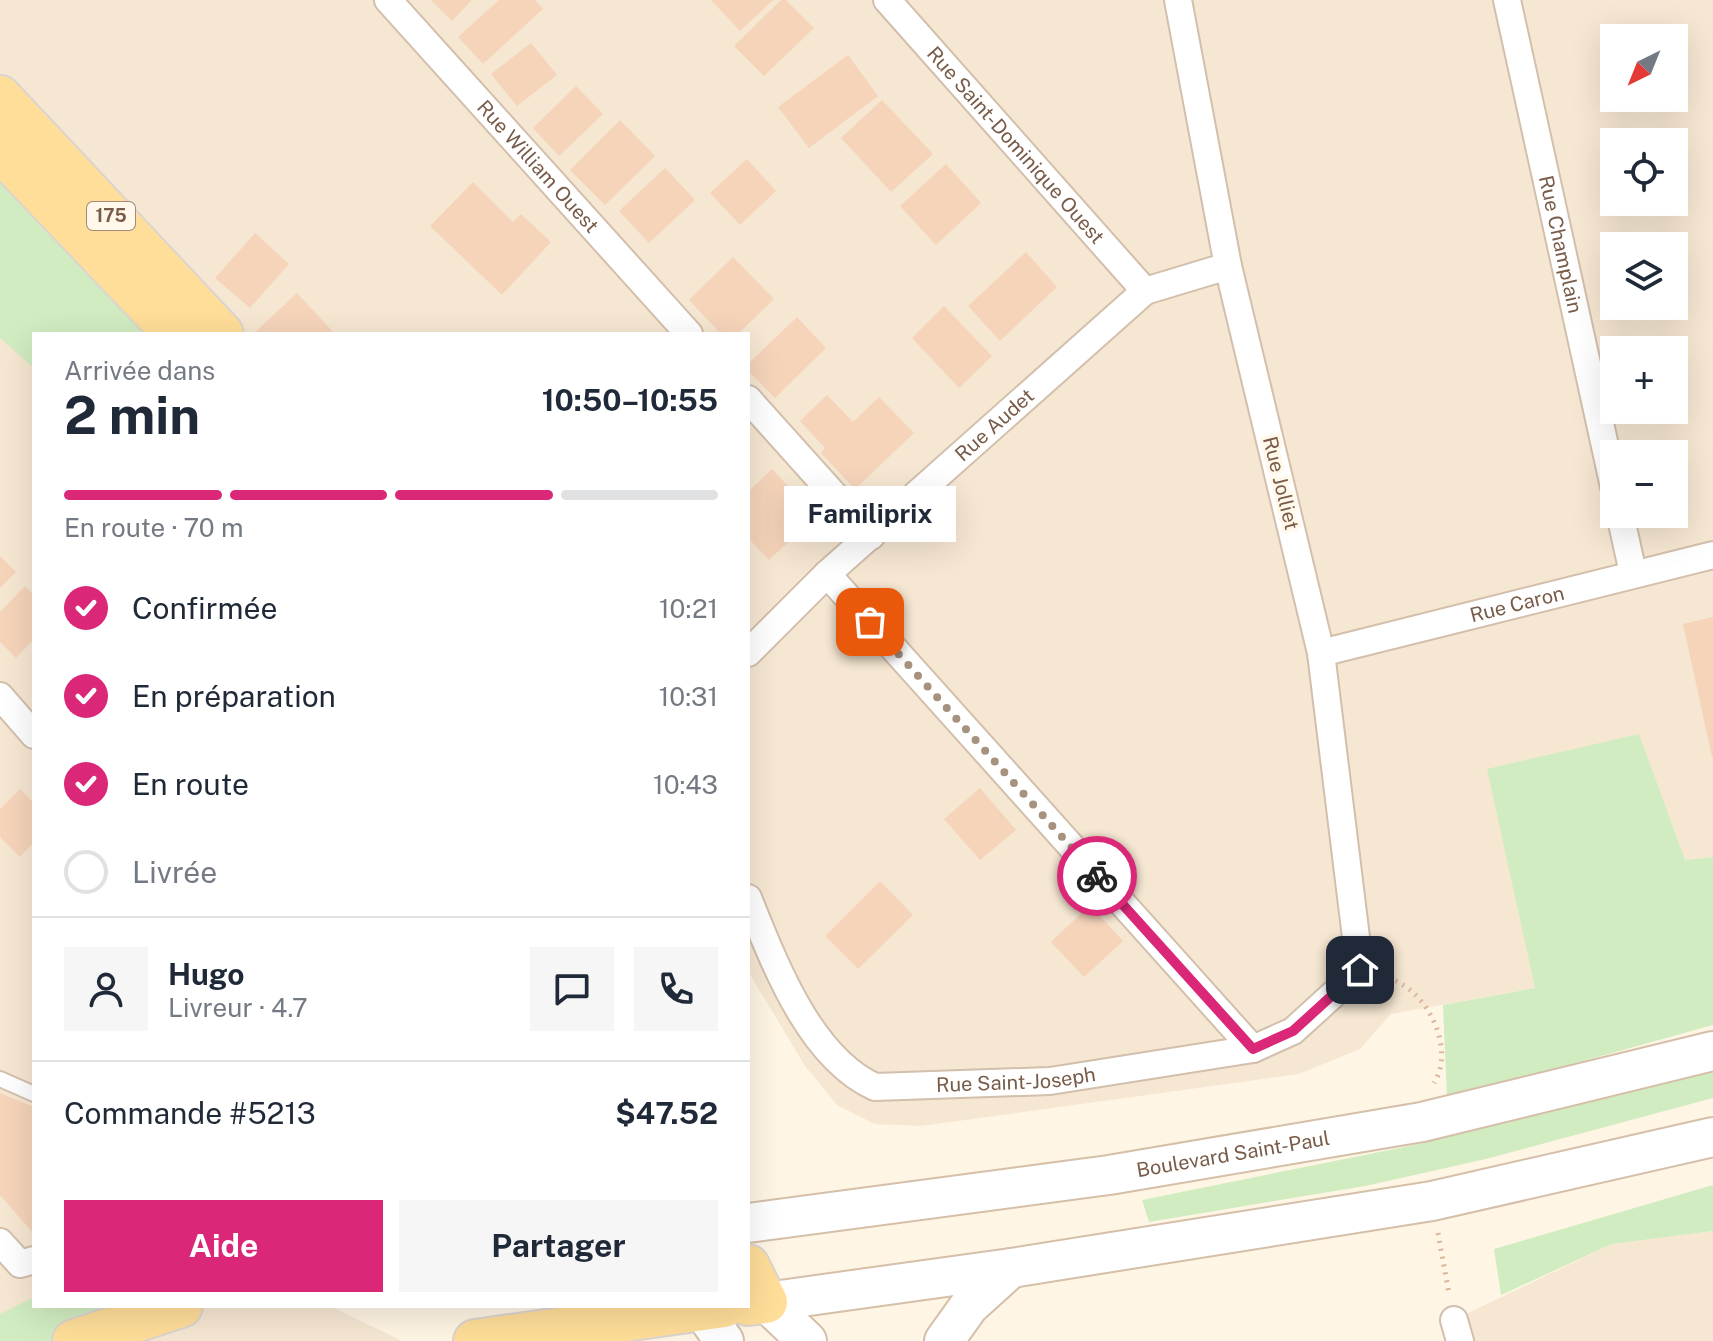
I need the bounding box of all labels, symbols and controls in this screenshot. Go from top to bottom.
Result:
north arrow [1600,24,1688,112]
map controls [1600,24,1688,528]
street label: Rue Saint-Dominique Ouest [922,42,1109,249]
street label: Rue William Ouest [472,95,604,238]
button: locate [1600,128,1688,216]
street label: Rue Champlain [1534,173,1587,315]
road number: 175 [87,202,135,230]
button: layers [1600,232,1688,320]
button: + [1600,336,1688,424]
text: Arrivée dans [64,355,215,386]
text: 10:50–10:55 [542,382,718,418]
street label: Rue Audet [950,384,1039,466]
text: 2 min [64,385,200,446]
street label: Rue Jolliet [1258,434,1304,532]
button: − [1600,440,1688,528]
callout: Familiprix [784,486,956,542]
text: Familiprix [808,498,932,529]
text: En route · 70 m [64,512,243,543]
street label: Rue Caron [1467,581,1567,627]
icon: check [64,586,108,630]
pin [836,588,904,656]
text: Confirmée [132,590,277,626]
text: 10:21 [659,593,718,624]
icon: bag [848,600,892,644]
icon: check [64,674,108,718]
text: En préparation [132,678,336,714]
text: 10:31 [659,681,718,712]
icon: check [64,762,108,806]
text: En route [132,766,249,802]
text: 10:43 [653,769,718,800]
courier [1057,836,1137,916]
text: Livrée [132,854,217,890]
icon: bike [1075,854,1119,898]
pin [1326,936,1394,1004]
button: person [64,947,148,1031]
button: chat [530,947,614,1031]
button: phone [634,947,718,1031]
icon: home [1338,948,1382,992]
text: Hugo [168,956,245,992]
text: Livreur · 4.7 [168,992,308,1023]
street label: Rue Saint-Joseph [936,1062,1097,1097]
text: Commande #5213 [64,1095,316,1131]
text: $47.52 [615,1095,718,1131]
street label: Boulevard Saint-Paul [1135,1126,1331,1182]
button: Aide [64,1200,383,1292]
button: Partager [399,1200,718,1292]

